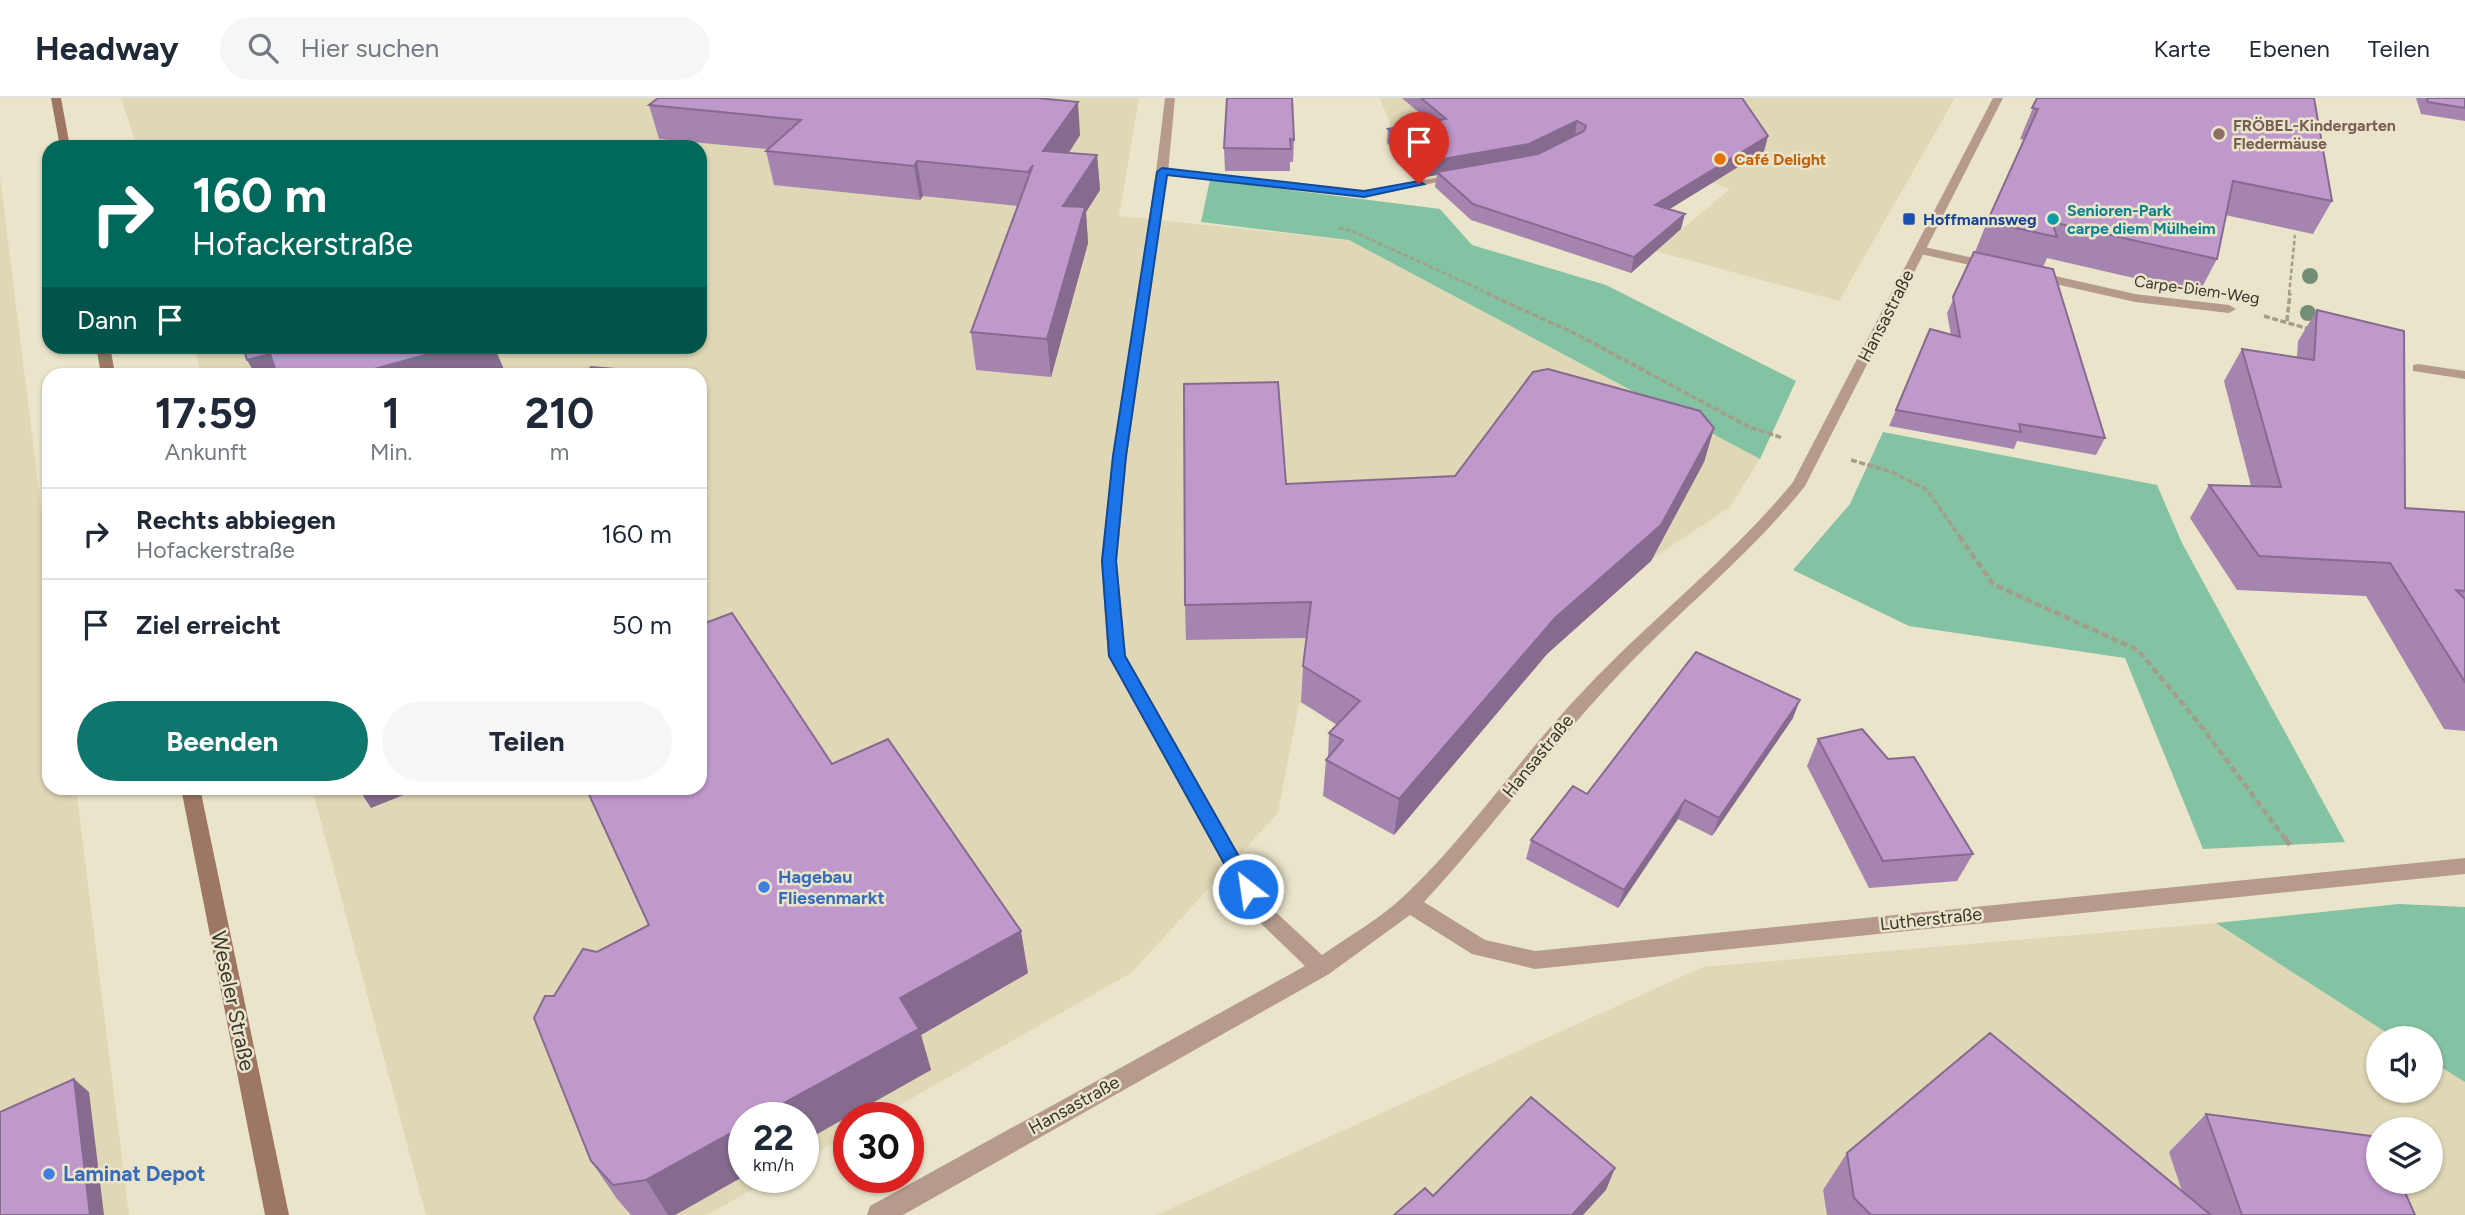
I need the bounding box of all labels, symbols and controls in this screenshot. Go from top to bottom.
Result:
search box [220,17,710,80]
text: Headway [35,29,178,68]
icon: search [244,29,282,67]
text: Hier suchen [300,32,439,64]
text: Karte [2154,34,2211,63]
text: Ebenen [2249,34,2330,63]
text: Teilen [2368,34,2430,63]
pin [1389,112,1449,184]
place label: FRÖBEL-Kindergarten Fledermäuse [2233,116,2396,153]
icon: arrive [1400,123,1438,161]
marker: FRÖBEL-Kindergarten Fledermäuse [2211,126,2227,142]
place label: Café Delight [1734,150,1826,169]
marker: Café Delight [1712,151,1728,167]
text: 160 m [192,165,327,224]
icon: right [77,168,168,259]
place label: Senioren-Park carpe diem Mülheim [2067,201,2216,238]
place label: Hoffmannsweg [1923,210,2037,229]
marker: Hoffmannsweg [1901,211,1917,227]
marker: Senioren-Park carpe diem Mülheim [2045,211,2061,227]
text: Hofackerstraße [192,225,413,263]
street label: Hansastraße [1853,266,1919,366]
street label: Carpe-Diem-Weg [2133,271,2261,308]
icon: arrive [151,301,189,339]
text: Dann [77,304,137,336]
text: 17:59 [155,388,257,439]
text: 1 [382,388,400,439]
text: 210 [525,388,594,439]
text: Ankunft [165,438,247,466]
text: Min. [370,438,412,466]
text: m [550,438,569,466]
text: Rechts abbiegen [136,504,336,536]
icon: right [77,515,115,553]
text: 160 m [601,518,672,550]
text: Hofackerstraße [136,536,295,564]
icon: arrive [77,606,115,644]
text: Ziel erreicht [136,609,281,641]
text: 50 m [612,609,672,641]
button: Beenden [77,701,368,781]
button: Teilen [382,701,672,781]
street label: Hansastraße [1498,710,1578,802]
position arrow [1211,852,1285,926]
place label: Hagebau Fliesenmarkt [778,866,885,909]
marker: Hagebau Fliesenmarkt [756,879,772,895]
street label: Lutherstraße [1879,903,1983,935]
street label: Weseler Straße [206,929,261,1073]
map controls [2366,1026,2443,1194]
button: sound [2366,1026,2443,1103]
street label: Hansastraße [1025,1071,1124,1139]
speed limit sign: 30 [833,1102,924,1193]
text: 22 [753,1117,794,1159]
button: layers [2366,1117,2443,1194]
text: km/h [753,1154,794,1176]
place label: Laminat Depot [63,1161,205,1186]
marker: Laminat Depot [41,1166,57,1182]

